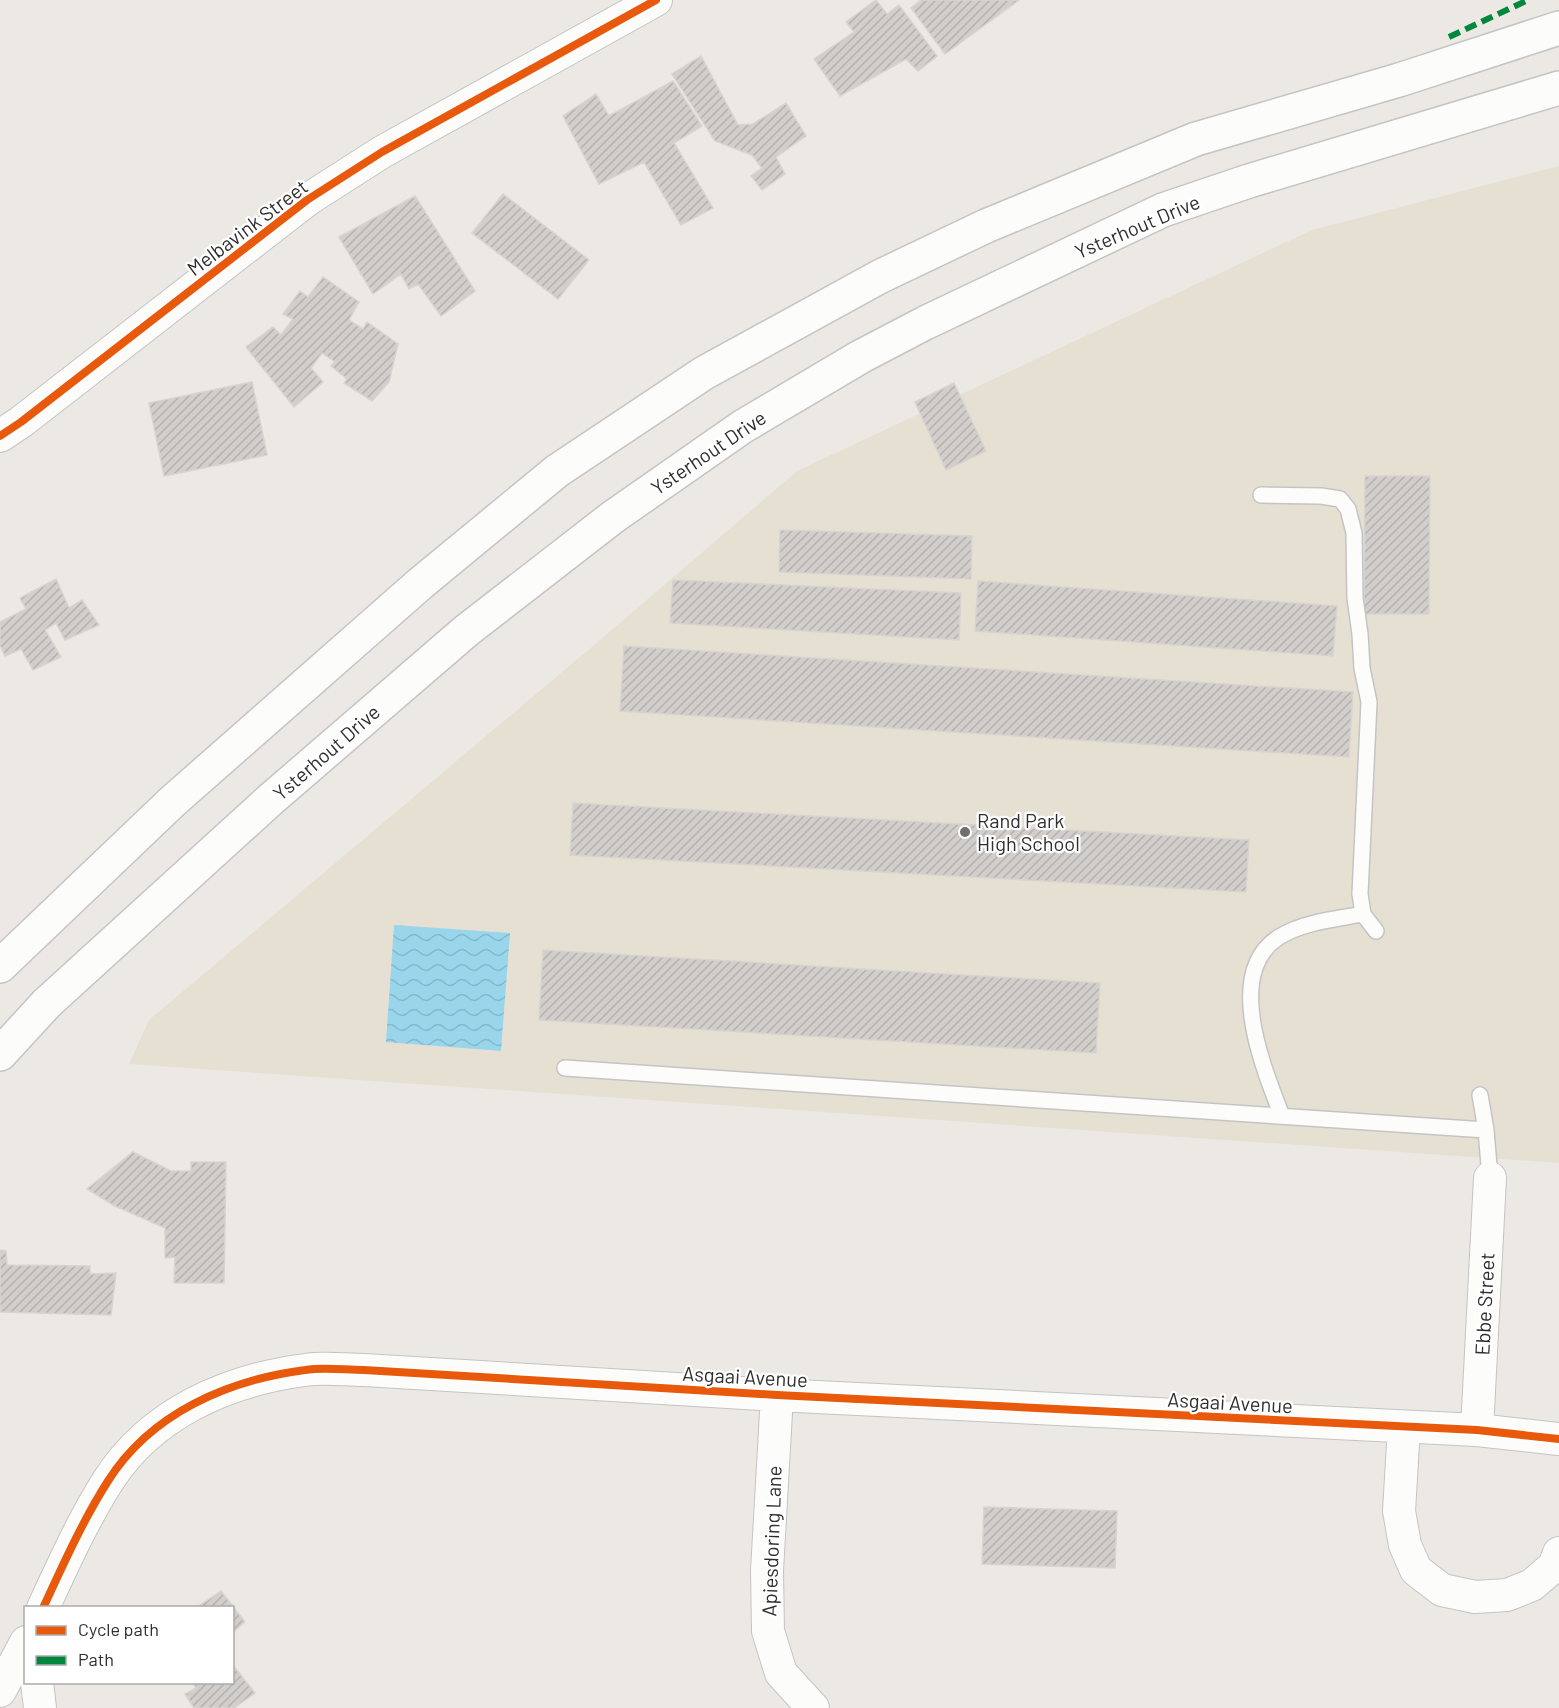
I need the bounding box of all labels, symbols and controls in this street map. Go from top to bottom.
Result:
street label: Melbavink Street [182,174,312,280]
street label: Ysterhout Drive [1071,189,1203,263]
street label: Ysterhout Drive [646,405,770,499]
street label: Ysterhout Drive [268,699,384,805]
place label: Rand Park High School [977,808,1080,855]
marker: Rand Park High School [958,825,972,839]
street label: Ebbe Street [1469,1252,1499,1356]
street label: Asgaai Avenue [682,1361,808,1391]
street label: Asgaai Avenue [1167,1387,1293,1417]
street label: Apiesdoring Lane [756,1465,786,1617]
legend [24,1606,234,1684]
text: Cycle path [78,1618,159,1640]
text: Path [78,1648,114,1670]

